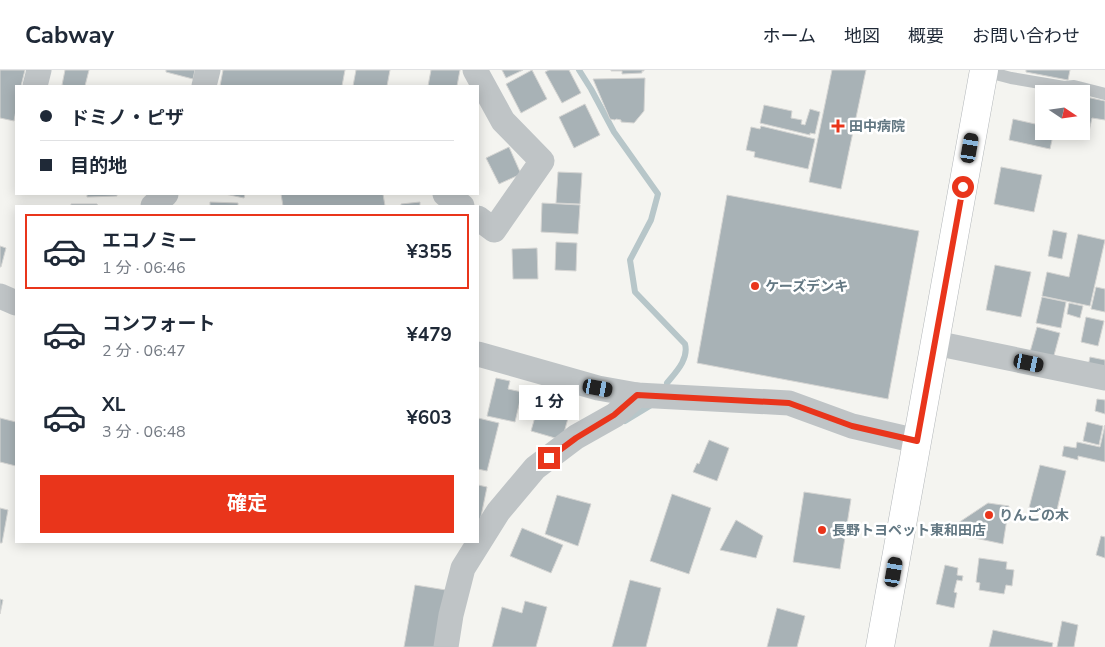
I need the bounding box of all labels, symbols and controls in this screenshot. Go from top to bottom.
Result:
text: Cabway [25,19,114,51]
text: ホーム [763,24,816,48]
text: 地図 [844,24,880,48]
text: 概要 [908,24,944,48]
text: お問い合わせ [972,24,1080,48]
north arrow [1035,85,1090,140]
map controls [1035,85,1090,140]
text: ドミノ・ピザ [70,105,184,131]
place label: 田中病院 [849,117,905,136]
marker: 田中病院 [831,119,845,133]
car [960,132,979,164]
text: 目的地 [70,153,127,179]
route start [952,176,974,198]
text: エコノミー [102,228,197,254]
icon: car [42,229,87,274]
text: ¥355 [406,239,452,265]
text: 1 分 · 06:46 [102,257,186,279]
place label: ケーズデンキ [765,277,848,296]
marker: ケーズデンキ [749,280,761,292]
text: コンフォート [102,311,215,337]
icon: car [42,312,87,357]
text: ¥479 [406,322,452,348]
text: 2 分 · 06:47 [102,340,186,362]
car [1012,353,1045,373]
car [581,378,614,398]
callout: 1 分 [519,386,579,420]
text: 1 分 [534,391,564,413]
text: XL [102,392,125,418]
icon: car [42,395,87,440]
text: ¥603 [406,405,452,431]
text: 3 分 · 06:48 [102,421,186,443]
route end [538,447,560,469]
button: 確定 [40,475,454,533]
place label: りんごの木 [999,506,1069,525]
marker: りんごの木 [983,509,995,521]
place label: 長野トヨペット東和田店 [832,521,986,540]
marker: 長野トヨペット東和田店 [816,524,828,536]
car [884,556,903,588]

